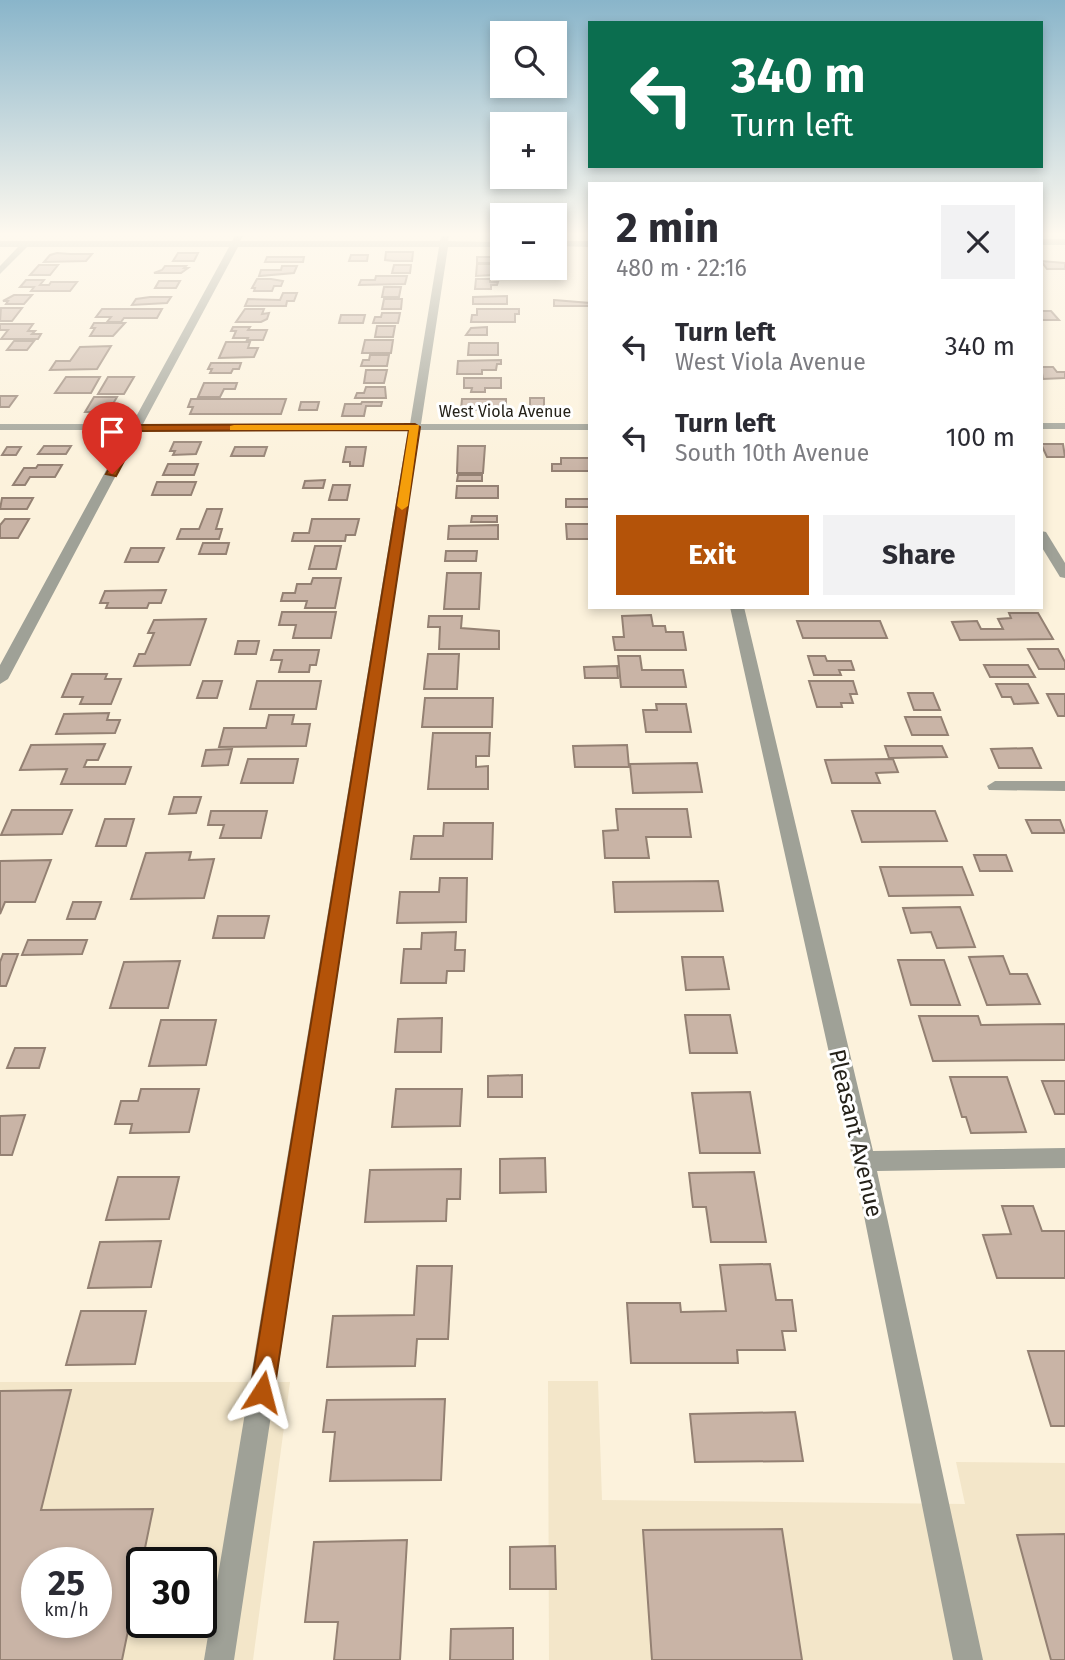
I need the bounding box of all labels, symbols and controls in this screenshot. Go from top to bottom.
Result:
map controls [490,21,567,280]
button: search [490,21,567,98]
text: 340 m [731,46,866,105]
icon: left [616,49,707,140]
text: Turn left [731,106,853,144]
button: + [490,112,567,189]
button: − [490,203,567,280]
text: 2 min [616,203,719,253]
button: close [941,205,1015,279]
text: 480 m · 22:16 [616,254,747,282]
text: Turn left [675,317,776,348]
icon: left [616,328,654,366]
text: 340 m [945,331,1015,362]
text: West Viola Avenue [675,348,866,376]
pin [82,402,142,474]
street label: West Viola Avenue [439,402,571,421]
text: Turn left [675,408,776,439]
icon: arrive [93,413,131,451]
icon: left [616,419,654,457]
text: 100 m [946,422,1015,453]
text: South 10th Avenue [675,439,869,467]
button: Exit [616,515,809,595]
button: Share [823,515,1015,595]
street label: Pleasant Avenue [823,1046,889,1220]
position arrow [225,1355,299,1429]
speed limit sign: 30 [126,1547,217,1638]
text: 25 [48,1562,85,1604]
text: km/h [44,1599,89,1621]

